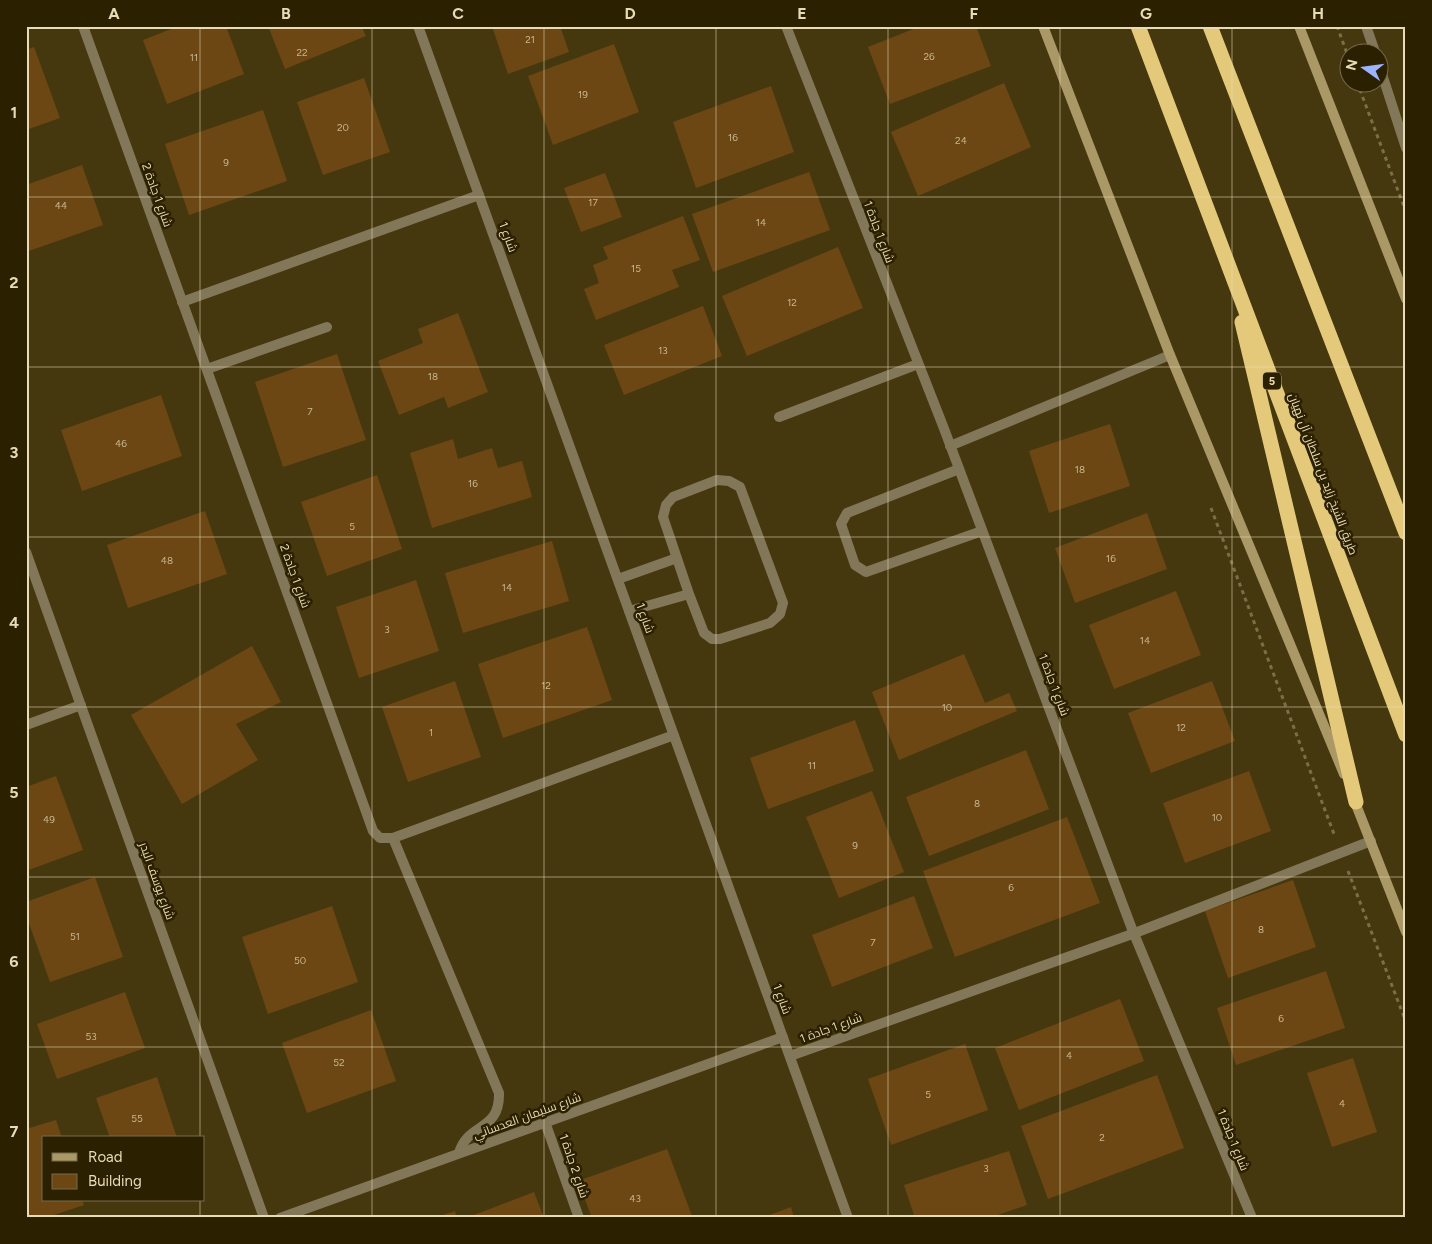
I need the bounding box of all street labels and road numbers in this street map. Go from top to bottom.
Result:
street label: شارع 1 جادة 2 [138,161,175,229]
street label: شارع 1 جادة 1 [860,199,897,265]
street label: شارع 1 [495,220,520,254]
road number: 5 [1263,372,1281,390]
street label: طريق الشيخ زايد بن سلطان آل نهيان [1285,391,1360,557]
street label: شارع 1 جادة 2 [276,542,313,610]
street label: شارع 1 [632,601,657,635]
street label: شارع 1 جادة 1 [1035,652,1072,718]
street label: شارع يوسف البدر [135,839,178,922]
street label: شارع 1 [769,982,794,1016]
street label: شارع 1 جادة 1 [798,1010,864,1047]
street label: شارع سليمان العدساني [471,1090,584,1145]
street label: شارع 1 جادة 1 [1213,1107,1252,1173]
street label: شارع 2 جادة 1 [556,1132,592,1200]

